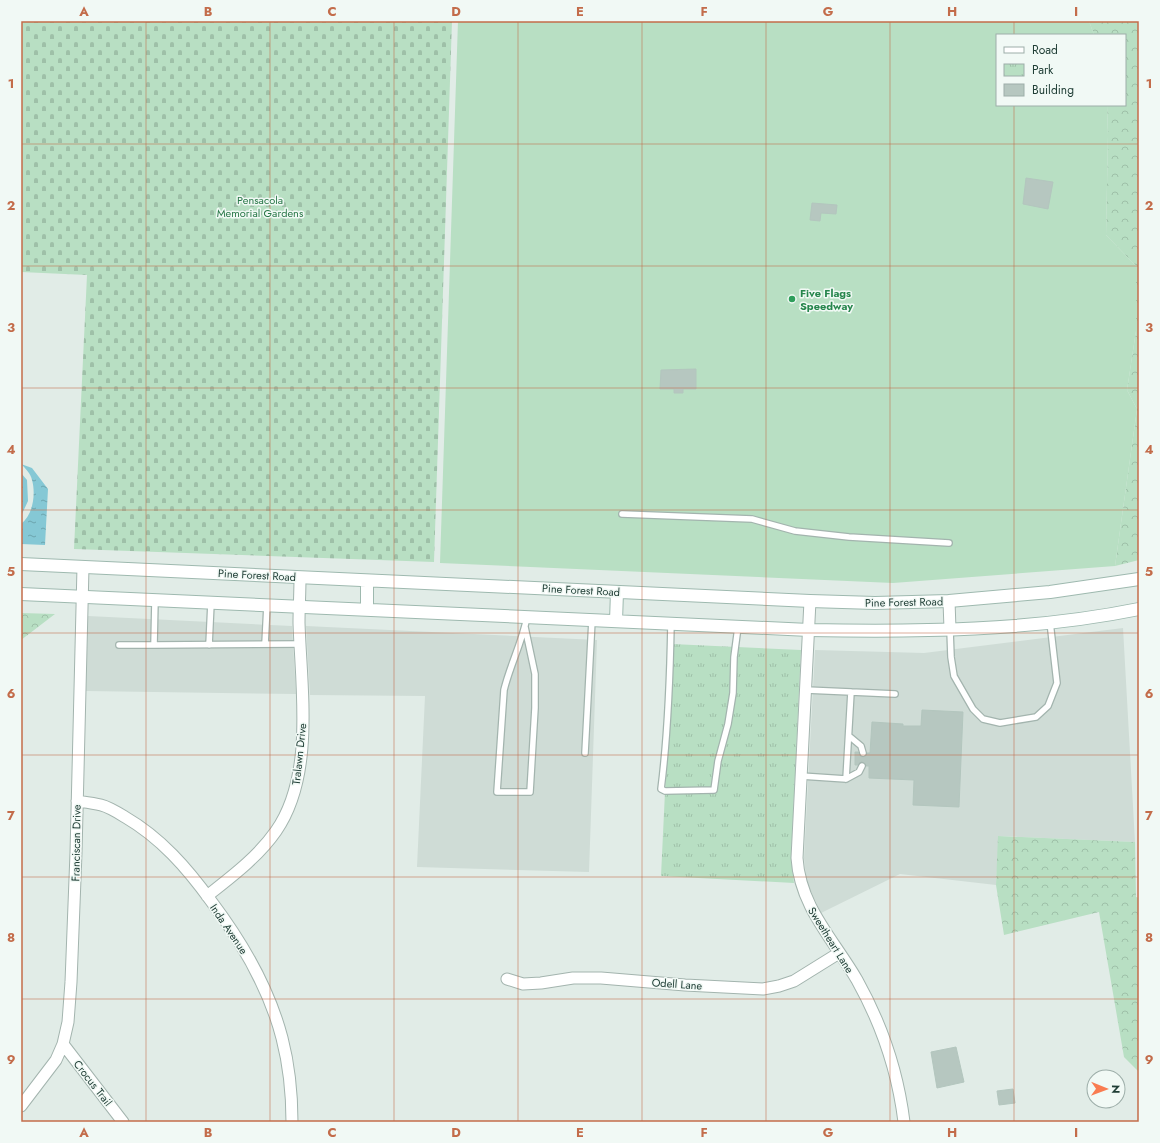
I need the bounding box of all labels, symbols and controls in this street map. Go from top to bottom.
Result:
text: A [78,2,89,21]
text: B [204,2,213,21]
text: C [327,2,337,21]
text: D [451,2,461,21]
text: E [576,2,584,21]
text: F [700,2,708,21]
text: G [823,2,834,21]
text: H [947,2,957,21]
text: I [1074,2,1078,21]
legend [996,34,1126,106]
text: Road [1032,41,1058,59]
text: Park [1032,61,1054,79]
text: 1 [8,74,14,93]
text: 1 [1146,74,1152,93]
text: Building [1032,81,1074,99]
park label: Pensacola Memorial Gardens [217,192,304,221]
text: 2 [7,196,15,215]
text: 2 [1145,196,1153,215]
place label: Five Flags Speedway [800,285,853,314]
marker: Five Flags Speedway [787,294,797,304]
text: 3 [7,318,15,337]
text: 3 [1145,318,1153,337]
text: 4 [6,440,16,459]
text: 4 [1144,440,1154,459]
text: 5 [7,562,15,581]
text: 5 [1145,562,1153,581]
street label: Pine Forest Road [218,565,296,585]
street label: Pine Forest Road [542,580,620,600]
street label: Pine Forest Road [865,593,943,611]
text: 6 [7,684,16,703]
text: 6 [1145,684,1154,703]
street label: Tralawn Drive [288,722,310,786]
street label: Franciscan Drive [67,804,85,882]
text: 7 [7,806,15,825]
text: 7 [1145,806,1153,825]
street label: Inda Avenue [206,901,252,958]
street label: Sweetheart Lane [804,904,858,977]
text: 8 [7,928,15,947]
text: 8 [1145,928,1153,947]
street label: Odell Lane [651,974,703,994]
text: 9 [7,1050,16,1069]
text: 9 [1145,1050,1154,1069]
street label: Crocus Trail [70,1057,116,1109]
north arrow [1086,1069,1126,1109]
text: N [1108,1085,1124,1094]
text: A [78,1123,89,1142]
text: B [204,1123,213,1142]
text: C [327,1123,337,1142]
text: D [451,1123,461,1142]
text: E [576,1123,584,1142]
text: F [700,1123,708,1142]
text: G [823,1123,834,1142]
text: H [947,1123,957,1142]
text: I [1074,1123,1078,1142]

